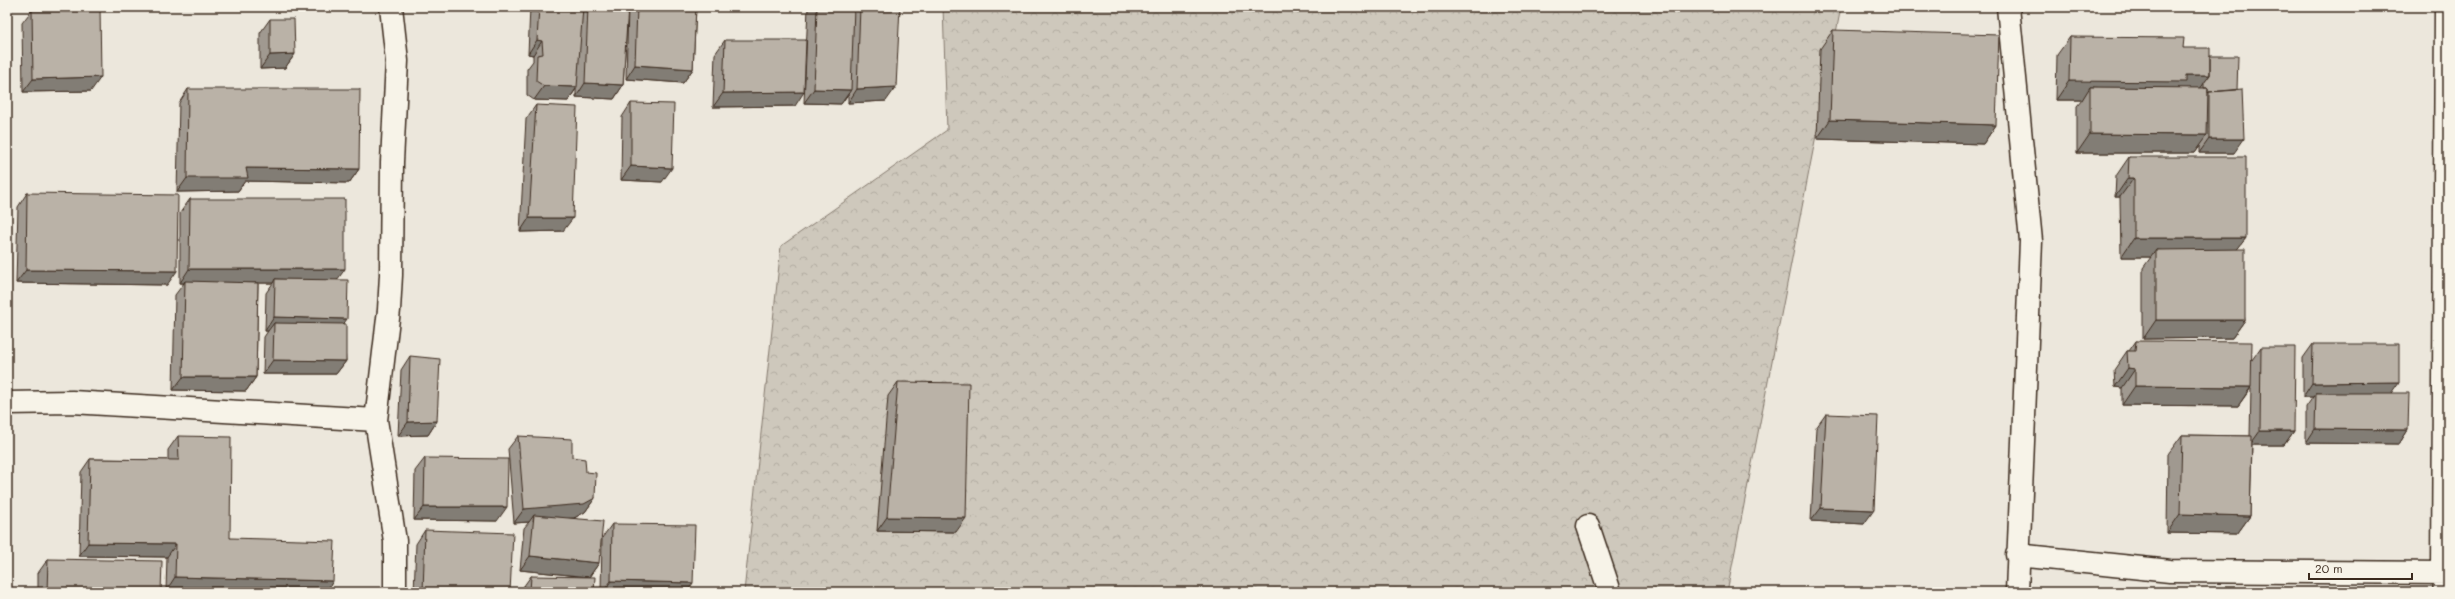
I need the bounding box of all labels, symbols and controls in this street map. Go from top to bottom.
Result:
scale bar [2309,555,2412,581]
text: 20 m [2315,560,2343,576]

